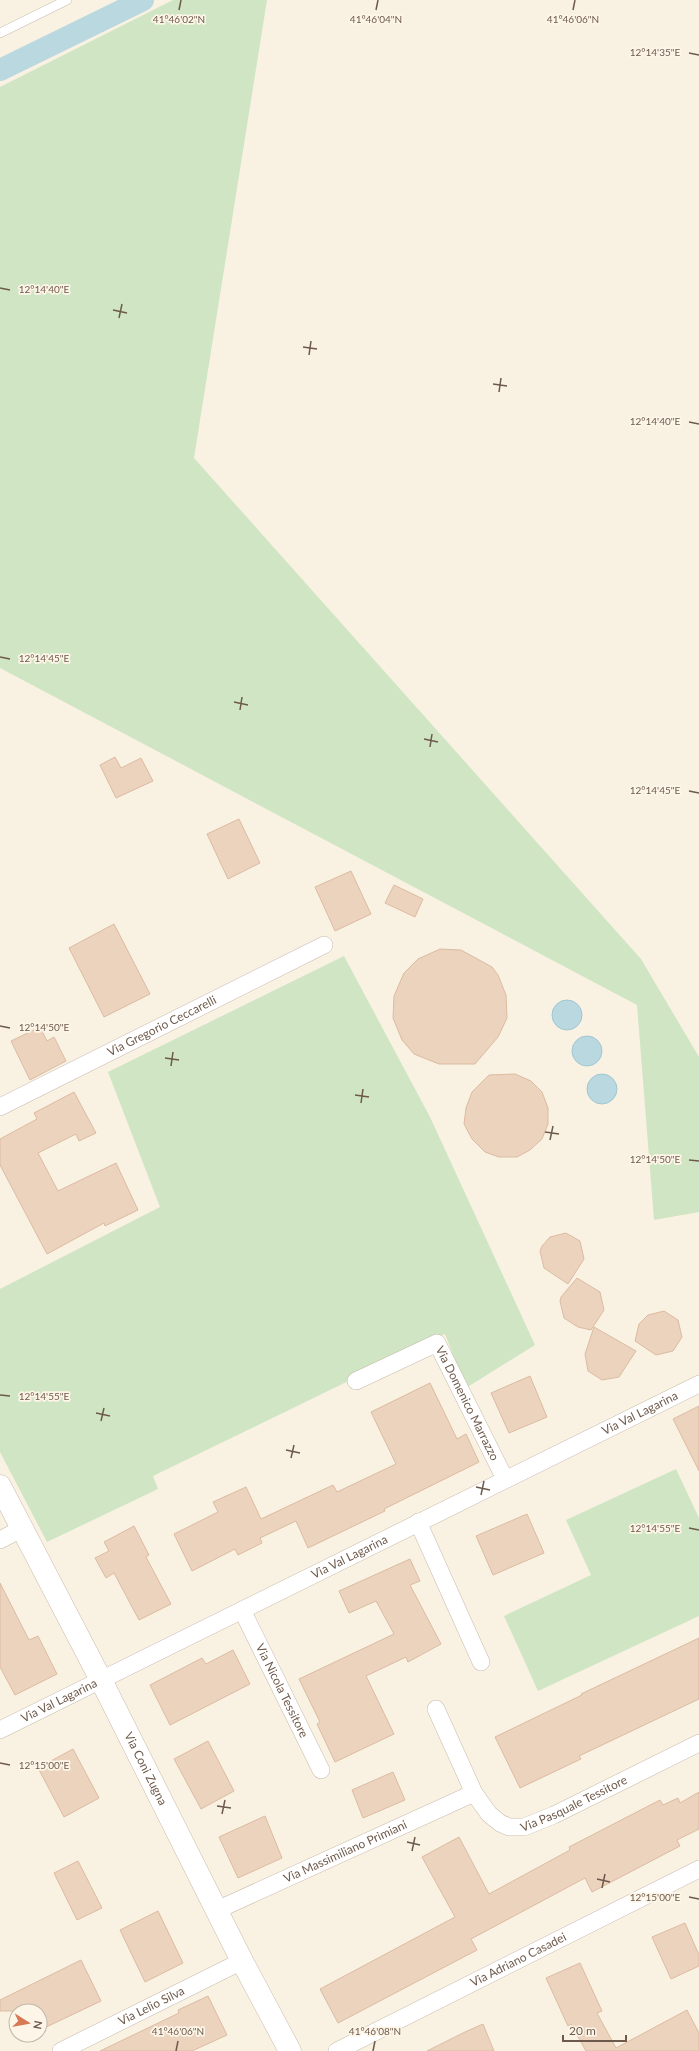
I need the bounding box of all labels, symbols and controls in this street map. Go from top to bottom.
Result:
text: 41°46'02"N [153,13,205,25]
text: 41°46'04"N [350,13,402,25]
text: 41°46'06"N [547,13,599,25]
text: 12°14'35"E [630,46,680,58]
text: 12°14'40"E [19,283,69,295]
text: 12°14'40"E [630,415,680,427]
text: 12°14'45"E [19,652,69,664]
text: 12°14'45"E [630,784,680,796]
street label: Via Gregorio Ceccarelli [105,992,219,1059]
text: 12°14'50"E [19,1021,69,1033]
text: 12°14'50"E [630,1153,680,1165]
street label: Via Domenico Marrazzo [433,1343,503,1463]
street label: Via Val Lagarina [599,1388,680,1438]
text: 12°14'55"E [19,1390,69,1402]
text: 12°14'55"E [630,1522,680,1534]
street label: Via Val Lagarina [309,1531,390,1582]
street label: Via Nicola Tessitore [253,1641,312,1740]
street label: Via Val Lagarina [18,1675,100,1725]
street label: Via Coni Zugna [121,1729,171,1808]
text: 12°15'00"E [19,1759,69,1771]
street label: Via Pasquale Tessitore [518,1772,630,1835]
street label: Via Massimiliano Primiani [281,1816,409,1886]
text: 12°15'00"E [630,1891,680,1903]
street label: Via Adriano Casadei [468,1929,569,1990]
street label: Via Lelio Silva [116,1983,187,2028]
north arrow [8,2003,48,2043]
scale bar [563,2017,626,2043]
text: N [31,2020,45,2030]
text: 20 m [569,2023,596,2038]
text: 41°46'06"N [152,2025,204,2037]
text: 41°46'08"N [349,2025,401,2037]

